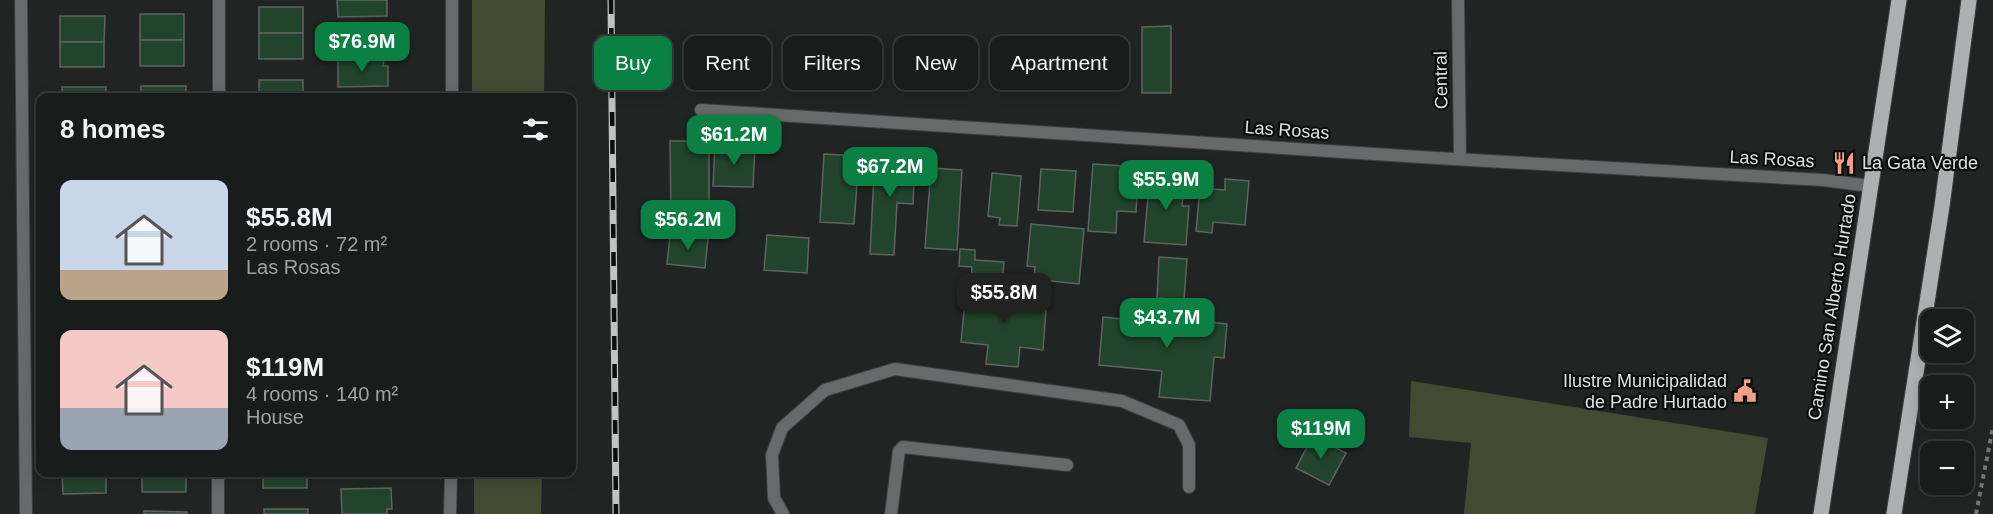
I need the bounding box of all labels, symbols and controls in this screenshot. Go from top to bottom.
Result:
pin: $76.9M [313,22,411,73]
text: $76.9M [329,30,395,52]
chip: Buy [594,36,672,90]
chip: Rent [684,36,771,90]
chip: Filters [783,36,882,90]
chip: New [894,36,978,90]
chip: Apartment [990,36,1129,90]
street label: Central [1430,51,1452,109]
icon: filters [519,113,552,146]
text: 8 homes [60,114,166,144]
pin: $61.2M [685,115,783,166]
street label: Las Rosas [1244,117,1330,143]
text: $61.2M [701,123,767,145]
pin: $67.2M [841,147,939,198]
street label: Las Rosas [1729,147,1815,171]
restaurant icon: La Gata Verde [1831,150,1857,176]
place label: La Gata Verde [1862,153,1978,173]
text: $67.2M [857,155,923,177]
pin: $55.9M [1117,160,1215,211]
text: $55.9M [1133,168,1199,190]
street label: Camino San Alberto Hurtado [1804,192,1860,422]
pin: $56.2M [639,200,737,251]
text: $55.8M [246,202,333,232]
icon: home [108,204,180,276]
text: $56.2M [655,208,721,230]
text: 2 rooms · 72 m² [246,233,387,255]
text: Las Rosas [246,256,341,278]
pin: $55.8M [955,273,1053,324]
text: $55.8M [971,281,1037,303]
pin: $43.7M [1118,298,1216,349]
text: $43.7M [1134,306,1200,328]
map controls [1920,309,1974,495]
button: layers [1920,309,1974,363]
text: $119M [246,352,324,382]
icon: home [108,354,180,426]
place label: Ilustre Municipalidad de Padre Hurtado [1563,371,1727,412]
button: + [1920,375,1974,429]
public building icon: Ilustre Municipalidad de Padre Hurtado [1732,378,1758,404]
text: 4 rooms · 140 m² [246,383,398,405]
text: House [246,406,304,428]
pin: $119M [1279,409,1363,460]
text: $119M [1291,417,1351,439]
button: − [1920,441,1974,495]

